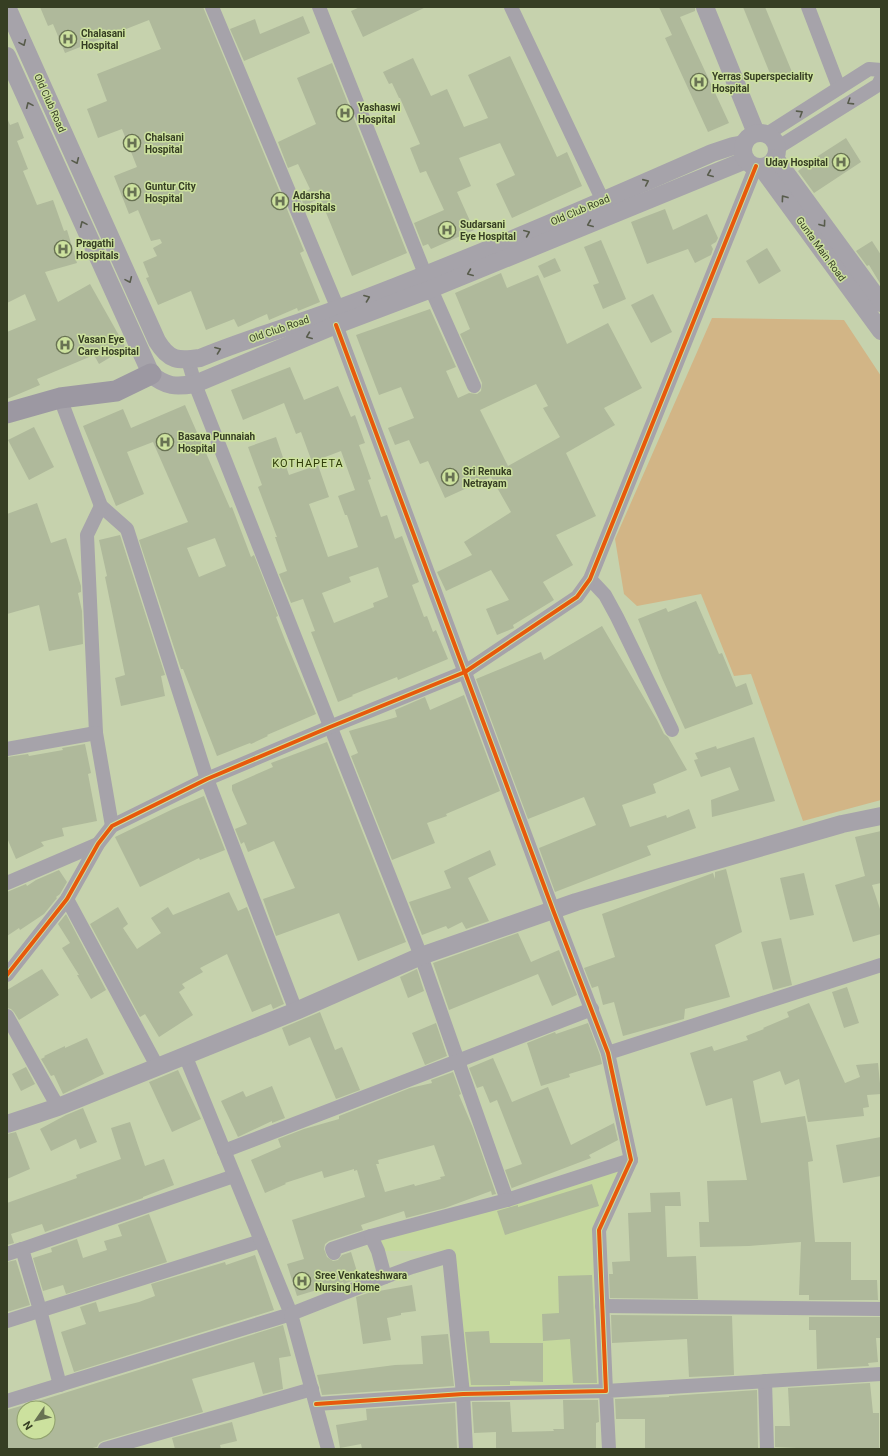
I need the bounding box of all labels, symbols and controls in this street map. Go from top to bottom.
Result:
place label: Chalasani Hospital [81,28,126,51]
hospital icon: Chalasani Hospital [58,29,78,49]
one-way arrow [18,38,26,46]
place label: Yerras Superspeciality Hospital [712,71,814,94]
street label: Old Club Road [32,72,68,134]
hospital icon: Yerras Superspeciality Hospital [689,72,709,92]
one-way arrow [847,98,854,105]
one-way arrow [26,102,34,110]
place label: Yashaswi Hospital [358,102,401,125]
hospital icon: Yashaswi Hospital [335,103,355,123]
one-way arrow [796,110,803,118]
place label: Chalsani Hospital [145,132,184,155]
hospital icon: Chalsani Hospital [122,133,142,153]
hospital icon: Uday Hospital [831,152,851,172]
one-way arrow [71,157,79,165]
place label: Uday Hospital [765,157,828,168]
one-way arrow [706,169,714,177]
one-way arrow [642,179,649,187]
place label: Guntur City Hospital [145,181,197,204]
hospital icon: Guntur City Hospital [122,182,142,202]
place label: Adarsha Hospitals [293,190,336,213]
hospital icon: Adarsha Hospitals [270,191,290,211]
street label: Old Club Road [549,193,611,227]
one-way arrow [781,195,789,202]
street label: Gunta Main Road [794,215,848,283]
place label: Sudarsani Eye Hospital [460,219,516,242]
one-way arrow [586,219,594,227]
one-way arrow [818,219,825,226]
hospital icon: Sudarsani Eye Hospital [437,220,457,240]
one-way arrow [80,221,88,228]
one-way arrow [522,230,530,238]
place label: Pragathi Hospitals [76,238,119,261]
hospital icon: Pragathi Hospitals [53,239,73,259]
one-way arrow [466,269,473,277]
one-way arrow [124,276,132,283]
one-way arrow [364,294,371,302]
street label: Old Club Road [247,314,311,344]
one-way arrow [306,331,314,339]
place label: Vasan Eye Care Hospital [78,334,139,357]
hospital icon: Vasan Eye Care Hospital [55,335,75,355]
one-way arrow [215,347,222,355]
place label: Basava Punnaiah Hospital [178,431,256,454]
hospital icon: Basava Punnaiah Hospital [155,432,175,452]
district label: KOTHAPETA [272,457,344,470]
place label: Sri Renuka Netrayam [463,466,512,489]
hospital icon: Sri Renuka Netrayam [440,467,460,487]
place label: Sree Venkateshwara Nursing Home [315,1270,408,1293]
hospital icon: Sree Venkateshwara Nursing Home [292,1271,312,1291]
north arrow [16,1400,56,1440]
text: N [20,1418,36,1432]

